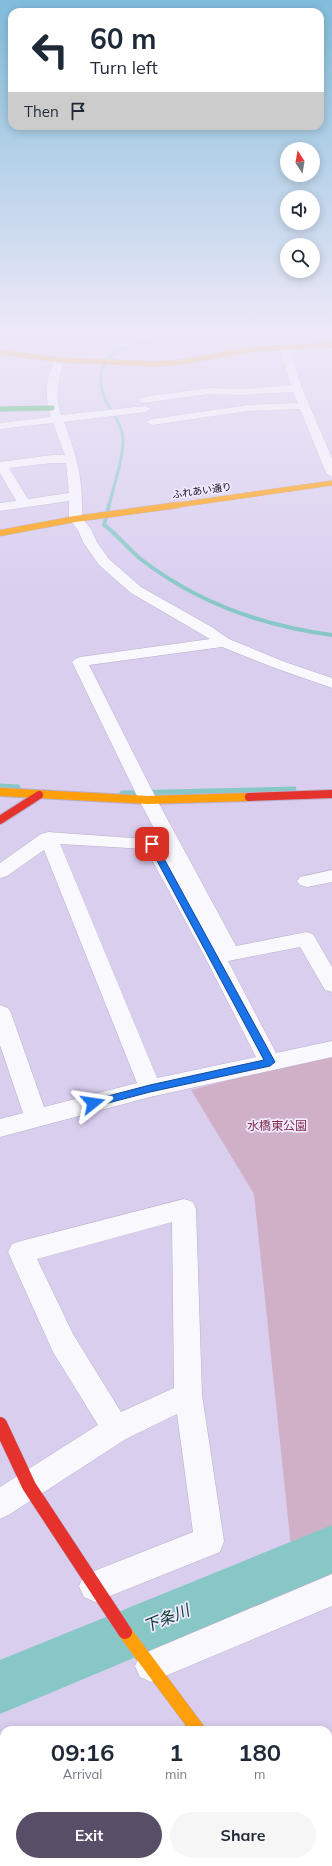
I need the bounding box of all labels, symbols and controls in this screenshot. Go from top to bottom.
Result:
text: 60 m [90,21,156,56]
icon: left [24,24,76,76]
text: Turn left [90,56,158,79]
icon: arrive [67,100,89,122]
text: Then [24,102,59,121]
north arrow [280,142,320,182]
map controls [280,142,320,278]
button: sound [280,190,320,230]
button: search [280,238,320,278]
street label: ふれあい通り [171,480,233,501]
pin [135,827,169,861]
icon: arrive [141,833,163,855]
position arrow [72,1082,114,1124]
park label: 水橋東公園 [247,1118,307,1133]
water label: 下条川 [140,1599,194,1636]
text: 09:16 [51,1737,114,1767]
text: 1 [169,1737,183,1767]
text: 180 [238,1737,281,1767]
text: Arrival [63,1766,102,1782]
text: min [165,1766,187,1782]
text: m [254,1766,265,1782]
button: Exit [16,1812,162,1858]
button: Share [170,1812,316,1858]

